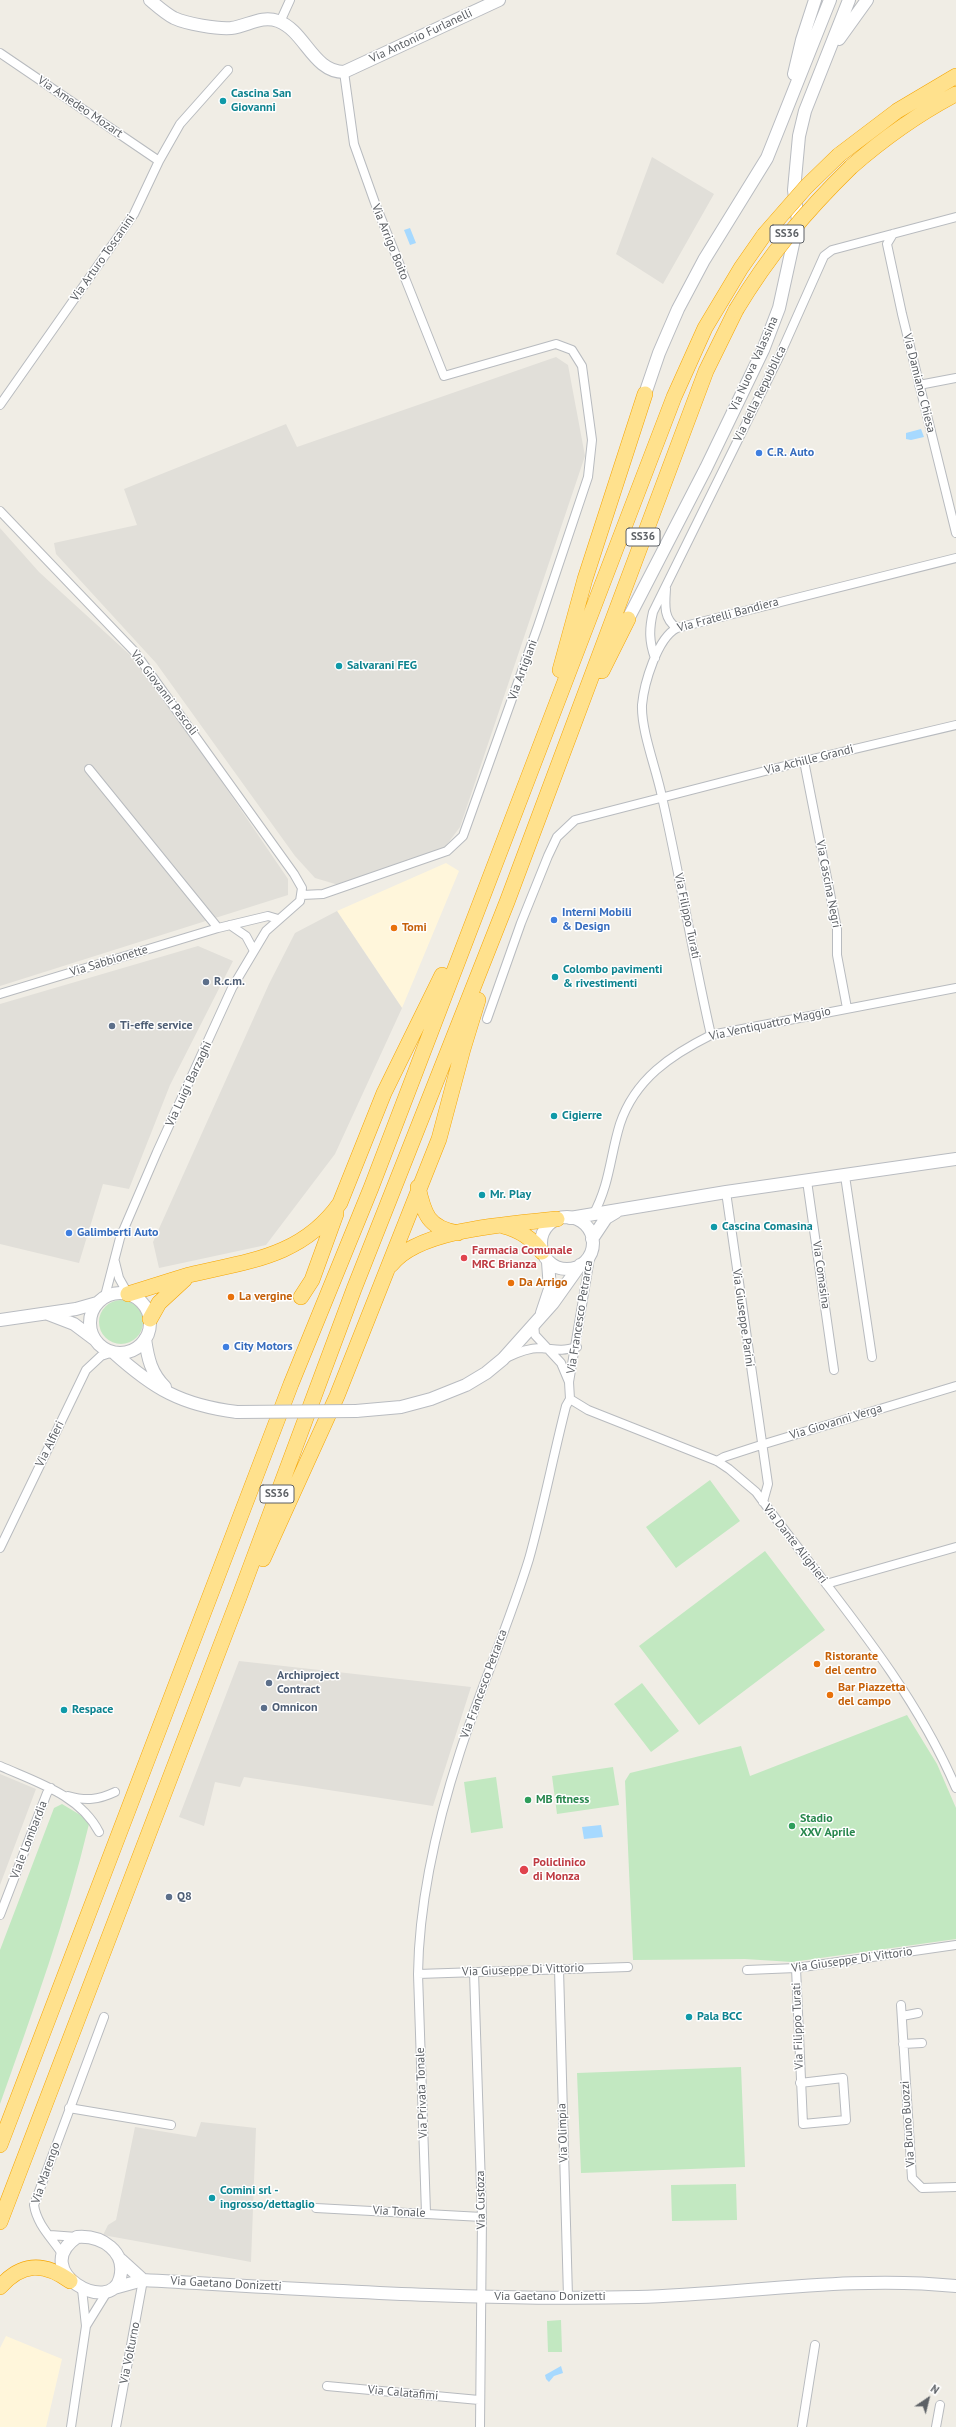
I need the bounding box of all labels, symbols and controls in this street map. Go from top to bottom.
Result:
street label: Via Antonio Furlanelli [367,6,475,66]
street label: Via Amedeo Mozart [35,73,125,141]
place label: Cascina San Giovanni [231,87,291,115]
marker: Cascina San Giovanni [218,96,228,106]
street label: Via Arrigo Boito [368,202,412,282]
street label: Via Arturo Toscanini [68,212,138,304]
road number: SS36 [770,225,804,243]
street label: Via Nuova Valassina [727,314,781,414]
street label: Via Damiano Chiesa [900,332,938,434]
street label: Via della Repubblica [731,344,789,444]
place label: C.R. Auto [767,446,814,460]
marker: C.R. Auto [754,448,764,458]
road number: SS36 [626,528,660,546]
street label: Via Fratelli Bandiera [676,595,780,635]
street label: Via Artigiani [505,638,541,702]
street label: Via Giovanni Pascoli [127,648,201,738]
place label: Salvarani FEG [347,659,417,673]
marker: Salvarani FEG [334,661,344,671]
street label: Via Achille Grandi [763,742,855,778]
street label: Via Cascina Negri [812,839,844,929]
street label: Via Filippo Turati [671,872,703,960]
place label: Interni Mobili & Design [562,906,632,934]
marker: Interni Mobili & Design [549,915,559,925]
place label: Tomi [402,921,427,935]
marker: Tomi [389,923,399,933]
street label: Via Sabbionette [68,942,150,980]
place label: Colombo pavimenti & rivestimenti [563,963,662,991]
marker: Colombo pavimenti & rivestimenti [550,972,560,982]
place label: R.c.m. [214,975,245,989]
marker: R.c.m. [201,977,211,987]
street label: Via Ventiquattro Maggio [708,1004,832,1044]
place label: Ti-effe service [120,1019,193,1033]
marker: Ti-effe service [107,1021,117,1031]
street label: Via Luigi Barzaghi [163,1039,215,1129]
place label: Cigierre [562,1109,602,1123]
marker: Cigierre [549,1111,559,1121]
place label: Mr. Play [490,1188,531,1202]
marker: Mr. Play [477,1190,487,1200]
place label: Cascina Comasina [722,1220,813,1234]
marker: Cascina Comasina [709,1222,719,1232]
place label: Galimberti Auto [77,1226,159,1240]
marker: Galimberti Auto [64,1228,74,1238]
street label: Via Comasina [809,1240,833,1310]
place label: Farmacia Comunale MRC Brianza [472,1244,572,1272]
marker: Farmacia Comunale MRC Brianza [459,1253,469,1263]
street label: Via Francesco Petrarca [564,1259,596,1375]
street label: Via Giuseppe Parini [729,1268,757,1368]
place label: Da Arrigo [519,1276,568,1290]
marker: Da Arrigo [506,1278,516,1288]
place label: La vergine [239,1290,292,1304]
marker: La vergine [226,1292,236,1302]
place label: City Motors [234,1340,293,1354]
marker: City Motors [221,1342,231,1352]
street label: Via Giovanni Verga [788,1401,884,1443]
street label: Via Alfieri [33,1419,67,1469]
road number: SS36 [260,1485,294,1503]
street label: Via Dante Alighieri [760,1502,830,1586]
street label: Via Francesco Petrarca [458,1628,510,1740]
place label: Ristorante del centro [825,1650,878,1678]
marker: Ristorante del centro [812,1659,822,1669]
place label: Archiproject Contract [277,1669,339,1697]
marker: Archiproject Contract [264,1678,274,1688]
place label: Bar Piazzetta del campo [838,1681,906,1709]
marker: Bar Piazzetta del campo [825,1690,835,1700]
place label: Omnicon [272,1701,317,1715]
place label: Respace [72,1703,113,1717]
marker: Omnicon [259,1703,269,1713]
marker: Respace [59,1705,69,1715]
place label: MB fitness [536,1793,589,1807]
marker: MB fitness [523,1795,533,1805]
street label: Viale Lombardia [7,1799,51,1881]
place label: Stadio XXV Aprile [800,1812,855,1840]
marker: Stadio XXV Aprile [787,1821,797,1831]
place label: Policlinico di Monza [533,1856,586,1884]
marker: Policlinico di Monza [518,1864,530,1876]
place label: Q8 [177,1890,192,1904]
marker: Q8 [164,1892,174,1902]
street label: Via Giuseppe Di Vittorio [791,1944,913,1976]
street label: Via Giuseppe Di Vittorio [462,1961,584,1979]
street label: Via Filippo Turati [789,1982,807,2070]
place label: Pala BCC [697,2010,742,2024]
marker: Pala BCC [684,2012,694,2022]
street label: Via Privata Tonale [413,2047,431,2139]
street label: Via Bruno Buozzi [898,2080,918,2168]
street label: Via Olimpia [555,2103,571,2163]
street label: Via Marengo [29,2140,63,2206]
street label: Via Custoza [473,2170,489,2230]
place label: Comini srl - ingrosso/dettaglio [220,2184,315,2212]
marker: Comini srl - ingrosso/dettaglio [207,2193,217,2203]
street label: Via Tonale [372,2203,426,2221]
street label: Via Gaetano Donizetti [170,2274,282,2294]
street label: Via Gaetano Donizetti [494,2290,606,2304]
street label: Via Volturno [117,2321,143,2385]
north arrow [908,2379,948,2419]
text: N [928,2381,942,2397]
street label: Via Calatafimi [367,2383,439,2403]

